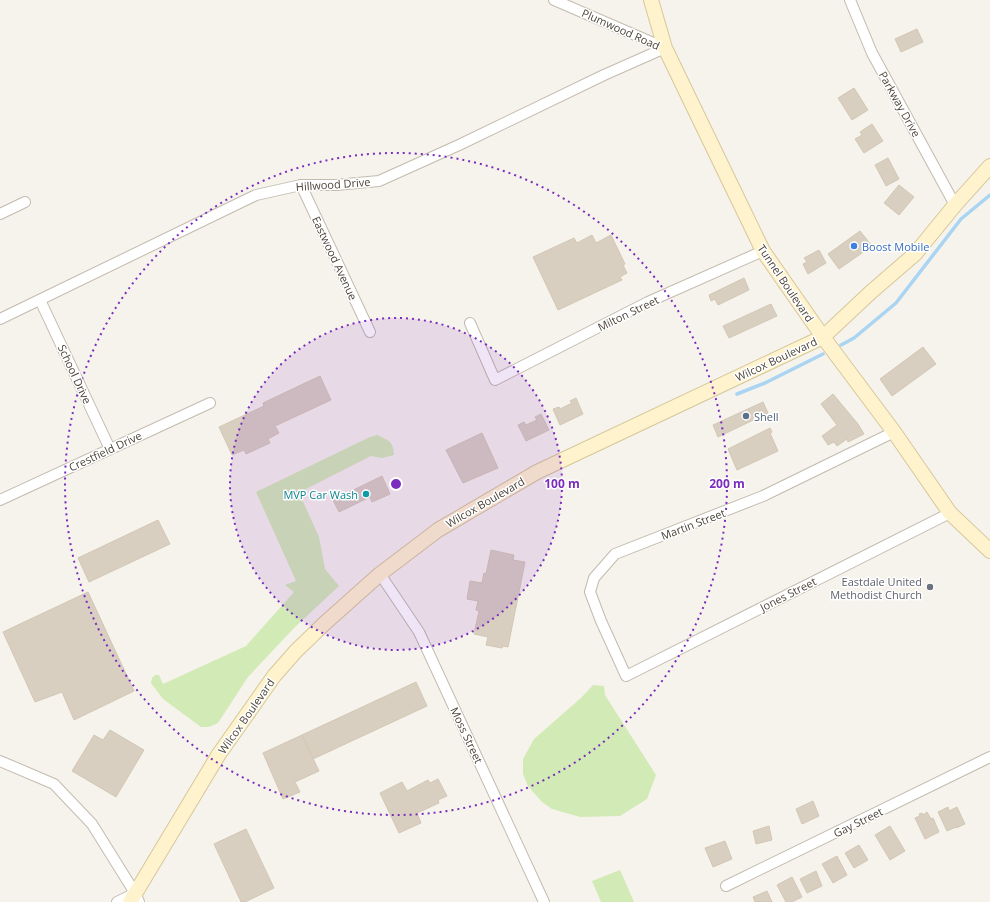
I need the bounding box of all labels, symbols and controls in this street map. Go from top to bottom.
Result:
street label: Plumwood Road [580,5,662,53]
street label: Parkway Drive [876,68,924,140]
street label: Hillwood Drive [295,174,371,194]
street label: Eastwood Avenue [309,214,361,302]
place label: Boost Mobile [862,239,929,254]
street label: Tunnel Boulevard [755,241,817,325]
marker: Boost Mobile [849,241,859,251]
street label: Milton Street [595,292,661,334]
street label: Wilcox Boulevard [733,334,819,384]
street label: School Drive [55,342,95,406]
place label: Shell [754,409,779,424]
marker: Shell [741,411,751,421]
street label: Crestfield Drive [66,428,144,474]
street label: Wilcox Boulevard [443,473,527,531]
text: 100 m [544,475,580,492]
text: 200 m [709,475,745,492]
centre of rings [389,477,403,491]
place label: MVP Car Wash [283,487,358,502]
marker: MVP Car Wash [361,489,371,499]
street label: Martin Street [659,505,727,543]
street label: Jones Street [756,573,819,615]
place label: Eastdale United Methodist Church [830,574,922,602]
marker: Eastdale United Methodist Church [925,582,935,592]
street label: Wilcox Boulevard [214,675,278,757]
street label: Moss Street [447,704,487,766]
street label: Gay Street [831,804,885,840]

